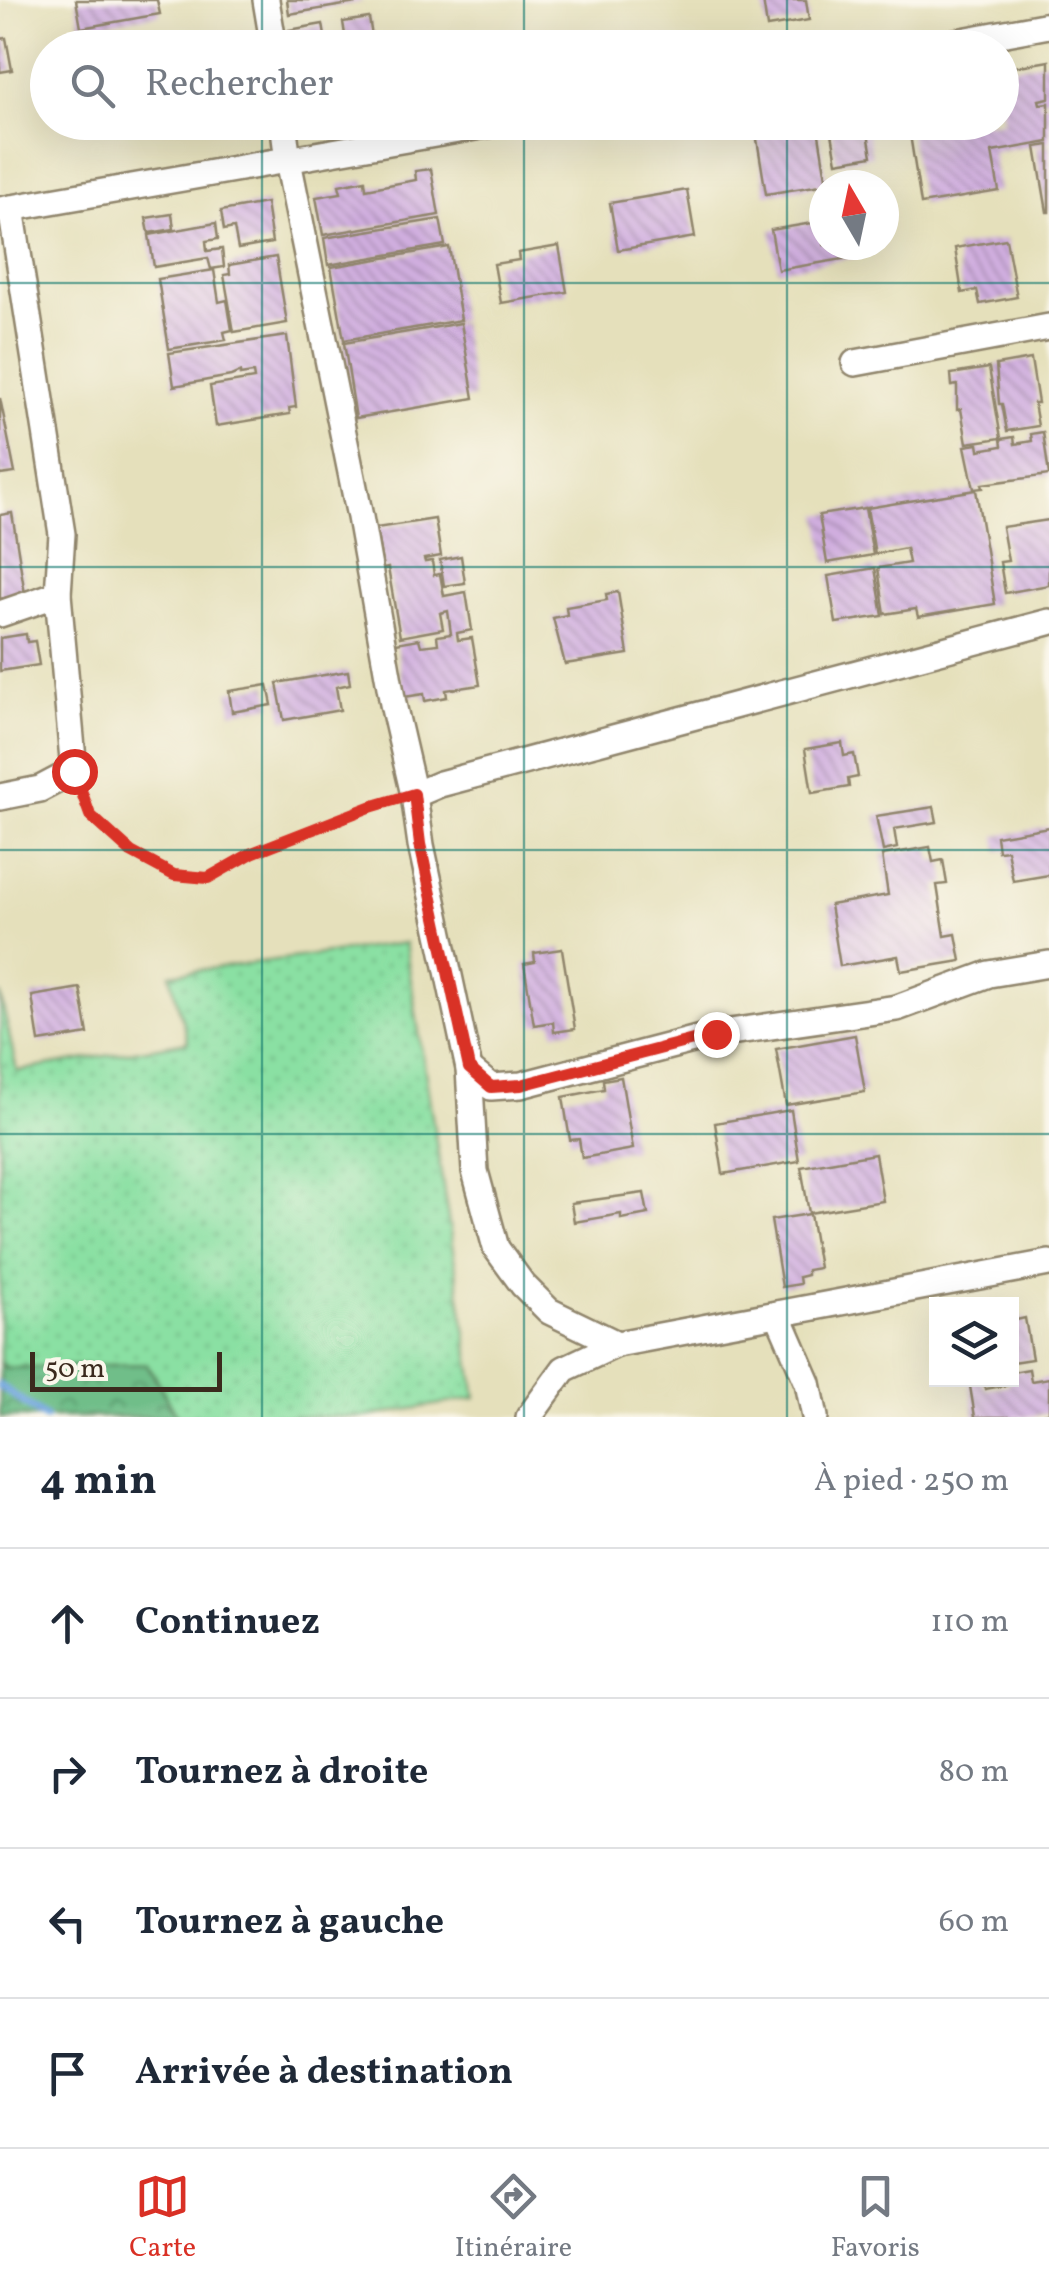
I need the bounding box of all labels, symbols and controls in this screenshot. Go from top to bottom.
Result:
search box [30,30,1019,140]
icon: search [65,58,120,113]
text: Rechercher [145,59,333,112]
north arrow [809,170,899,260]
route start [52,749,98,795]
route end [694,1012,740,1058]
map controls [929,1297,1019,1387]
button: layers [929,1297,1019,1387]
scale bar [30,1347,222,1392]
text: 50 m [45,1350,105,1389]
text: 4 min [40,1453,157,1512]
text: À pied · 250 m [814,1460,1009,1504]
icon: ahead [40,1596,95,1651]
text: Continuez [135,1597,320,1650]
text: 110 m [930,1601,1009,1645]
icon: right [40,1746,95,1801]
text: Tournez à droite [135,1747,428,1800]
text: 80 m [939,1751,1009,1795]
icon: left [40,1896,95,1951]
text: Tournez à gauche [135,1897,444,1950]
text: 60 m [939,1901,1009,1945]
icon: arrive [40,2046,95,2101]
text: Arrivée à destination [135,2047,513,2100]
tab: Carte [129,2169,196,2268]
tab: Itinéraire [455,2169,572,2268]
tab: Favoris [831,2169,920,2268]

